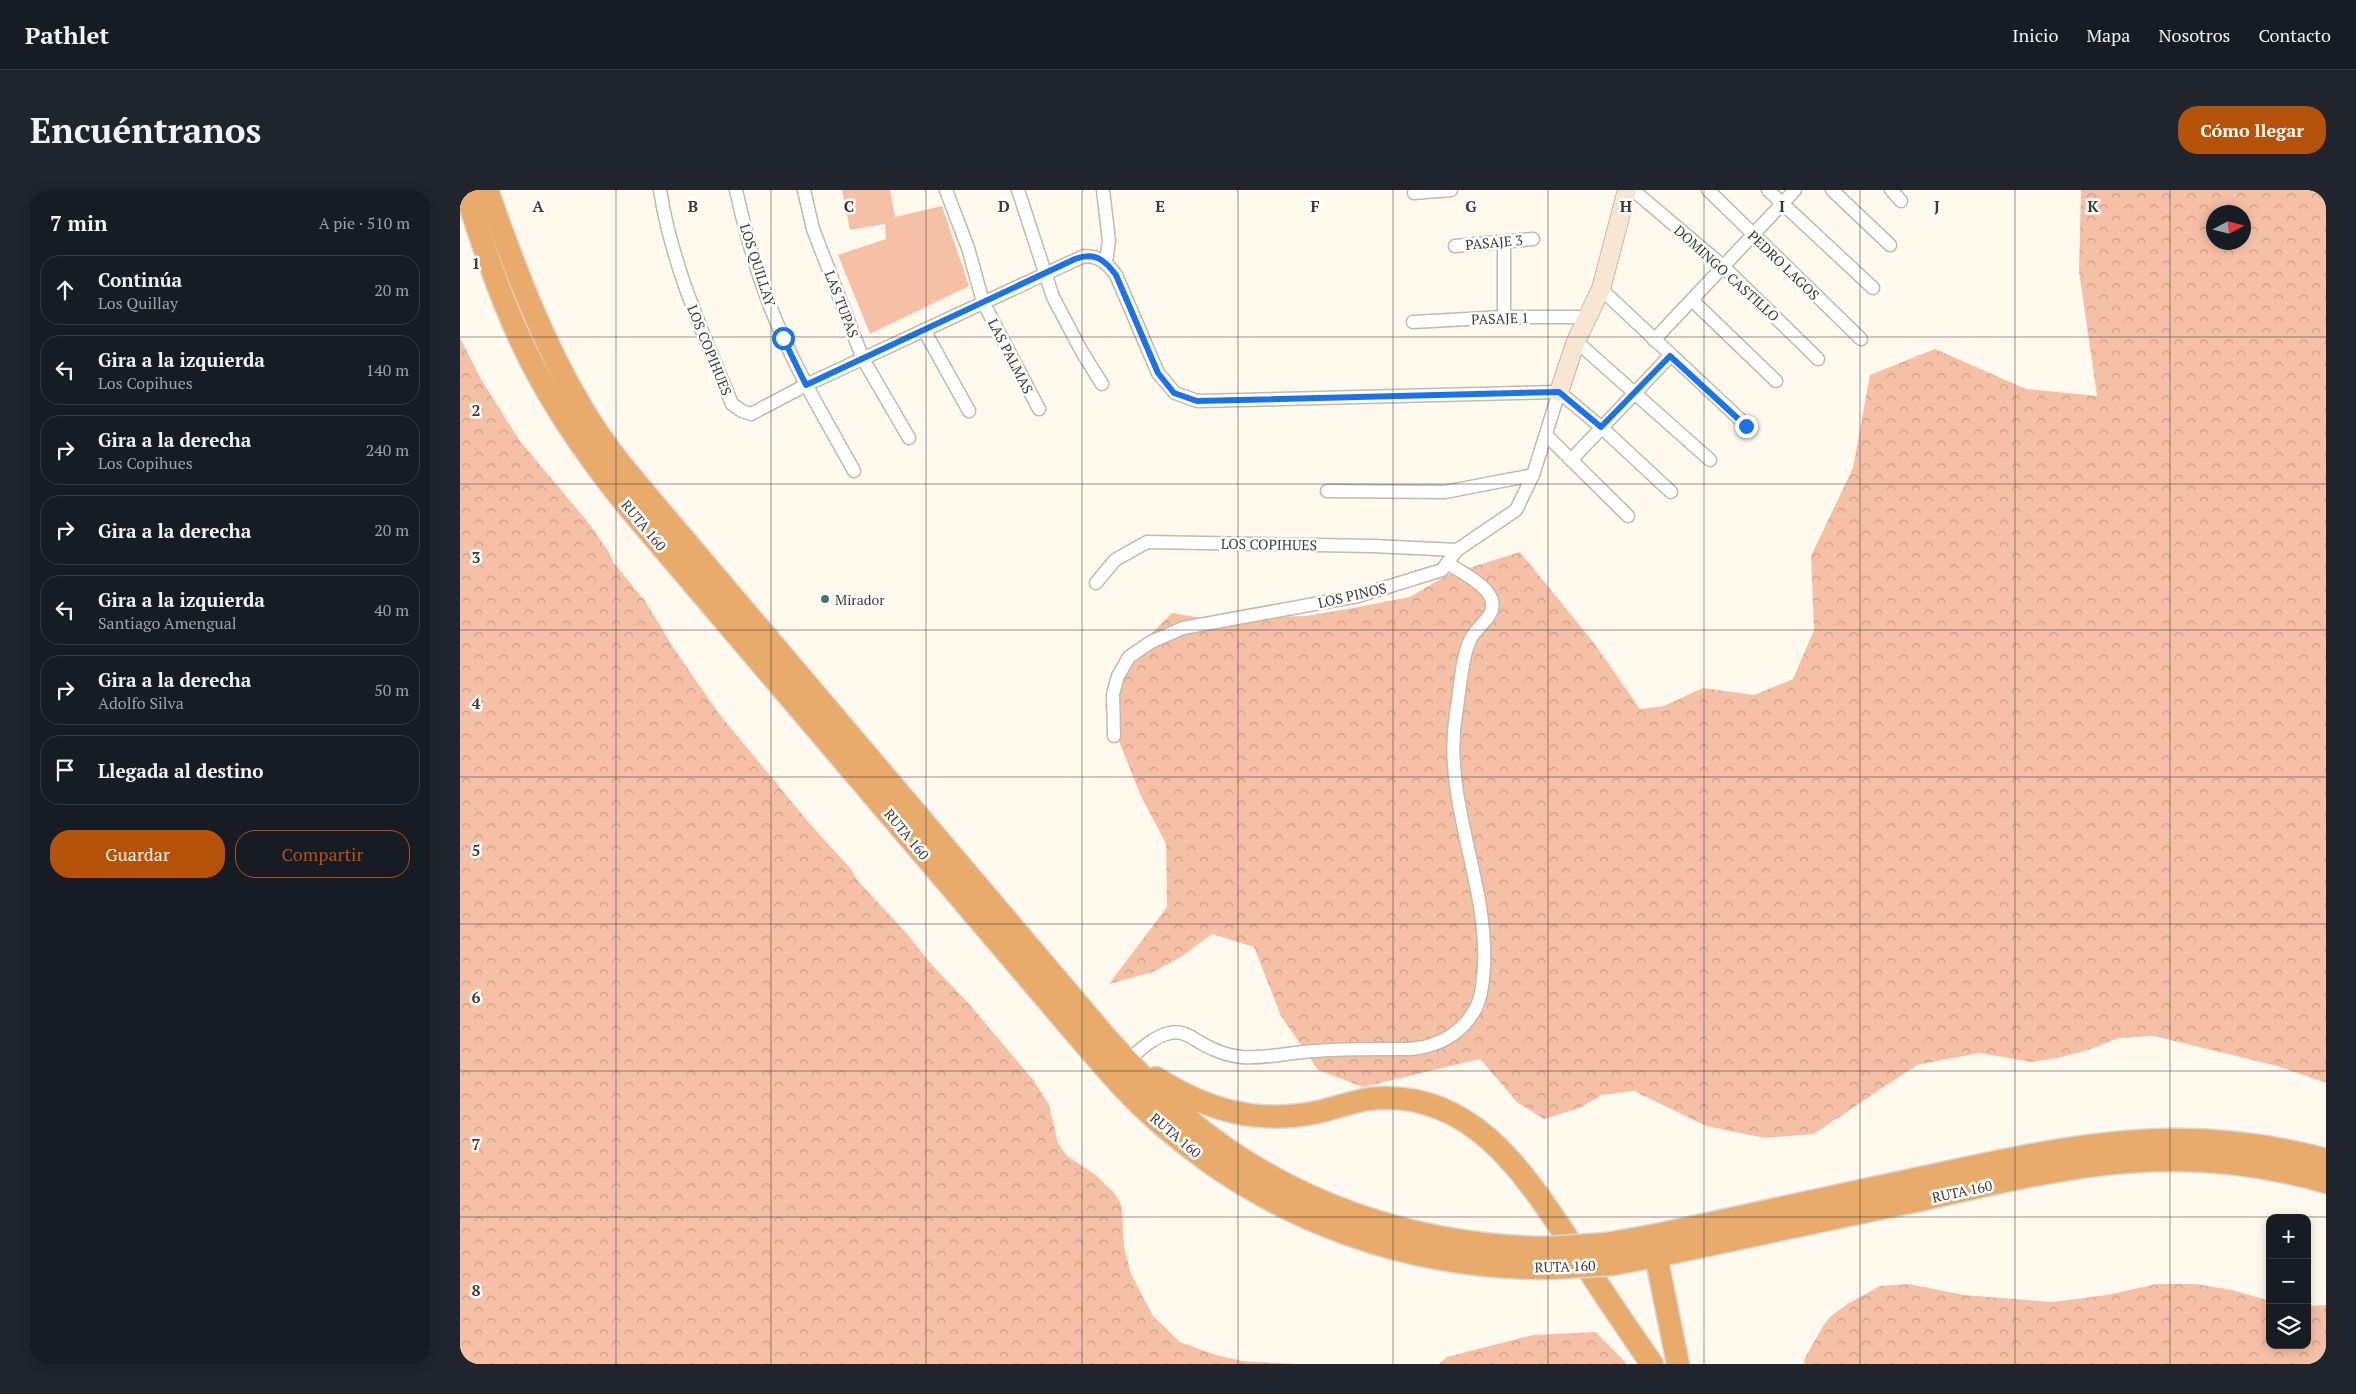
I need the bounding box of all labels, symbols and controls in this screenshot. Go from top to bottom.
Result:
text: Pathlet [25,19,109,51]
text: Inicio [2012,23,2058,47]
text: Mapa [2086,23,2130,47]
text: Nosotros [2158,23,2230,47]
text: Contacto [2258,23,2331,47]
button: Cómo llegar [2178,106,2326,154]
text: Encuéntranos [30,107,261,153]
text: A [532,195,544,217]
text: B [688,195,698,217]
text: C [844,195,854,217]
text: D [998,195,1010,217]
text: E [1155,195,1165,217]
text: F [1310,195,1320,217]
text: G [1465,195,1477,217]
text: H [1620,195,1632,217]
text: I [1779,195,1785,217]
text: J [1934,195,1940,217]
text: K [2087,195,2099,217]
north arrow [2206,205,2251,250]
text: 7 min [50,209,107,237]
text: A pie · 510 m [319,212,410,234]
street label: LOS QUILLAY [736,221,781,310]
street label: DOMINGO CASTILLO [1670,221,1784,325]
street label: PEDRO LAGOS [1744,226,1824,304]
street label: PASAJE 3 [1464,230,1524,254]
text: 1 [471,252,481,274]
text: Continúa [98,267,182,292]
street label: LAS TUPAS [820,268,864,340]
icon: ahead [51,276,79,304]
text: 20 m [374,279,409,301]
text: Los Quillay [98,292,178,314]
street label: LOS COPIHUES [683,302,737,398]
street label: PASAJE 1 [1471,307,1529,329]
street label: LAS PALMAS [984,315,1038,397]
route start [772,327,795,350]
text: Gira a la izquierda [98,347,265,372]
icon: left [51,356,79,384]
text: 140 m [366,359,409,381]
text: Los Copihues [98,372,193,394]
text: 2 [471,399,481,421]
route end [1735,415,1758,438]
text: Gira a la derecha [98,427,251,452]
icon: right [51,436,79,464]
text: 240 m [366,439,409,461]
text: Los Copihues [98,452,193,474]
street label: RUTA 160 [617,496,671,554]
icon: right [51,516,79,544]
text: Gira a la derecha [98,518,251,543]
text: 20 m [374,519,409,541]
street label: LOS COPIHUES [1221,534,1317,554]
text: 3 [471,546,481,568]
street label: LOS PINOS [1316,578,1388,612]
text: Gira a la izquierda [98,587,265,612]
place label: Mirador [835,590,885,609]
marker: Mirador [819,593,831,605]
icon: left [51,596,79,624]
text: 40 m [374,599,409,621]
text: Santiago Amengual [98,612,237,634]
text: Gira a la derecha [98,667,251,692]
icon: right [51,676,79,704]
text: 50 m [374,679,409,701]
text: Adolfo Silva [98,692,184,714]
text: 4 [471,692,481,714]
icon: arrive [51,756,79,784]
text: Llegada al destino [98,758,264,783]
street label: RUTA 160 [880,805,934,863]
button: Guardar [50,830,225,878]
button: Compartir [235,830,410,878]
text: 5 [471,839,481,861]
text: 6 [471,986,481,1008]
street label: RUTA 160 [1147,1108,1205,1162]
text: 7 [471,1133,481,1155]
street label: RUTA 160 [1930,1175,1994,1207]
map controls [2266,1214,2311,1349]
button: + [2266,1214,2311,1259]
street label: RUTA 160 [1534,1255,1596,1277]
button: − [2266,1259,2311,1304]
text: 8 [471,1279,481,1301]
button: layers [2266,1304,2311,1349]

